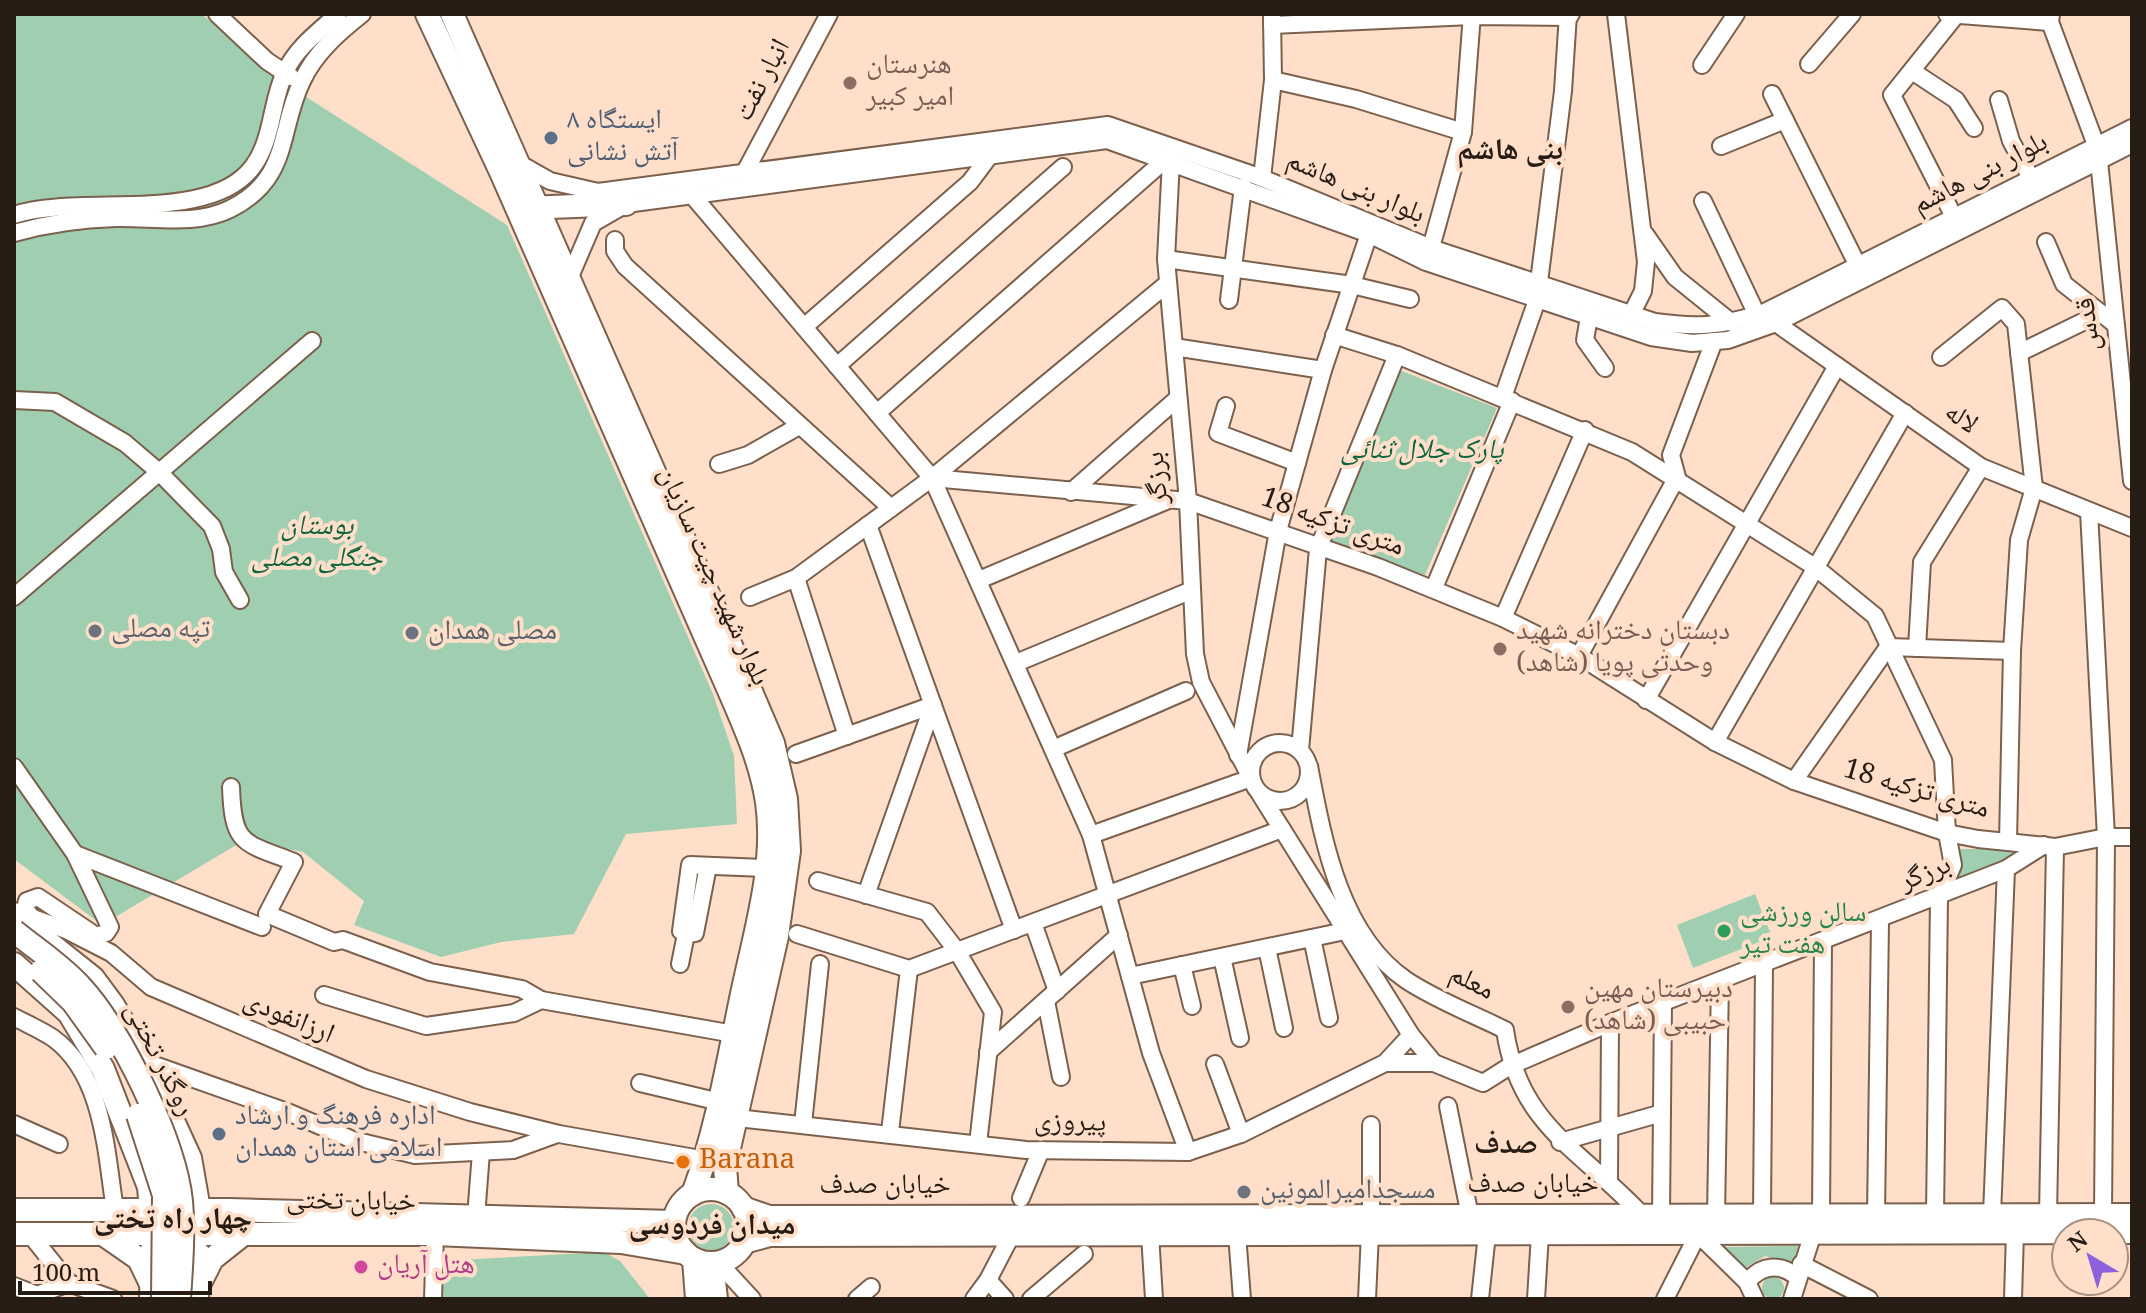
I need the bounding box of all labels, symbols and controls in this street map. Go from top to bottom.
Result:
street label: انبار نفت [722,31,806,131]
place label: هنرستان امیر کبیر [865,43,954,123]
marker: هنرستان امیر کبیر [841,74,859,92]
place label: ایستگاه ۸ آتش نشانی [567,98,679,178]
street label: بلوار بنی هاشم [1905,120,2057,230]
district label: بنی هاشم [1457,127,1563,178]
marker: ایستگاه ۸ آتش نشانی [542,129,560,147]
street label: بلوار بنی هاشم [1278,138,1432,240]
street label: قدس [2063,295,2117,353]
street label: لاله [1933,391,1987,449]
park label: پارک جلال ثنائی [1340,428,1504,476]
street label: برزگر [1133,450,1185,507]
street label: بلوار شهید چیت سازیان [642,459,782,695]
street label: 18 متری تزکیه [1253,476,1411,572]
park label: بوستان جنگلی مصلی [251,504,384,584]
place label: تپه مصلی [111,607,210,655]
place label: مصلی همدان [428,609,557,657]
place label: دبستان دخترانه شهید وحدتی پویا (شاهد) [1516,609,1730,689]
marker: تپه مصلی [86,622,104,640]
marker: مصلی همدان [403,624,421,642]
marker: دبستان دخترانه شهید وحدتی پویا (شاهد) [1491,640,1509,658]
street label: 18 متری تزکیه [1837,747,1995,835]
street label: برزگر [1892,843,1959,908]
place label: سالن ورزشی هفت تیر [1739,891,1866,971]
marker: سالن ورزشی هفت تیر [1715,922,1733,940]
street label: معلم [1440,952,1502,1016]
place label: دبیرستان مهین حبیبی (شاهد) [1584,967,1733,1047]
street label: ارزانفودی [235,978,341,1060]
street label: روگذر تختی [109,994,207,1126]
marker: دبیرستان مهین حبیبی (شاهد) [1559,998,1577,1016]
place label: اداره فرهنگ و ارشاد اسلامی استان همدان [235,1094,442,1174]
street label: پیروزی [1033,1099,1107,1149]
district label: صدف [1474,1121,1538,1172]
marker: اداره فرهنگ و ارشاد اسلامی استان همدان [210,1125,228,1143]
place label: Barana [699,1138,795,1186]
marker: Barana [674,1153,692,1171]
street label: خیابان صدف [1467,1162,1599,1210]
street label: خیابان صدف [819,1163,951,1211]
place label: مسجدامیرالمونین [1260,1168,1436,1216]
street label: خیابان تختی [286,1178,416,1228]
marker: مسجدامیرالمونین [1235,1183,1253,1201]
district label: چهار راه تختی [94,1196,252,1247]
district label: میدان فردوسی [628,1202,796,1253]
north arrow [2050,1217,2130,1297]
text: N [2061,1223,2098,1264]
place label: هتل آریان [377,1243,475,1291]
scale bar [20,1245,210,1295]
text: 100 m [32,1255,101,1296]
marker: هتل آریان [352,1258,370,1276]

